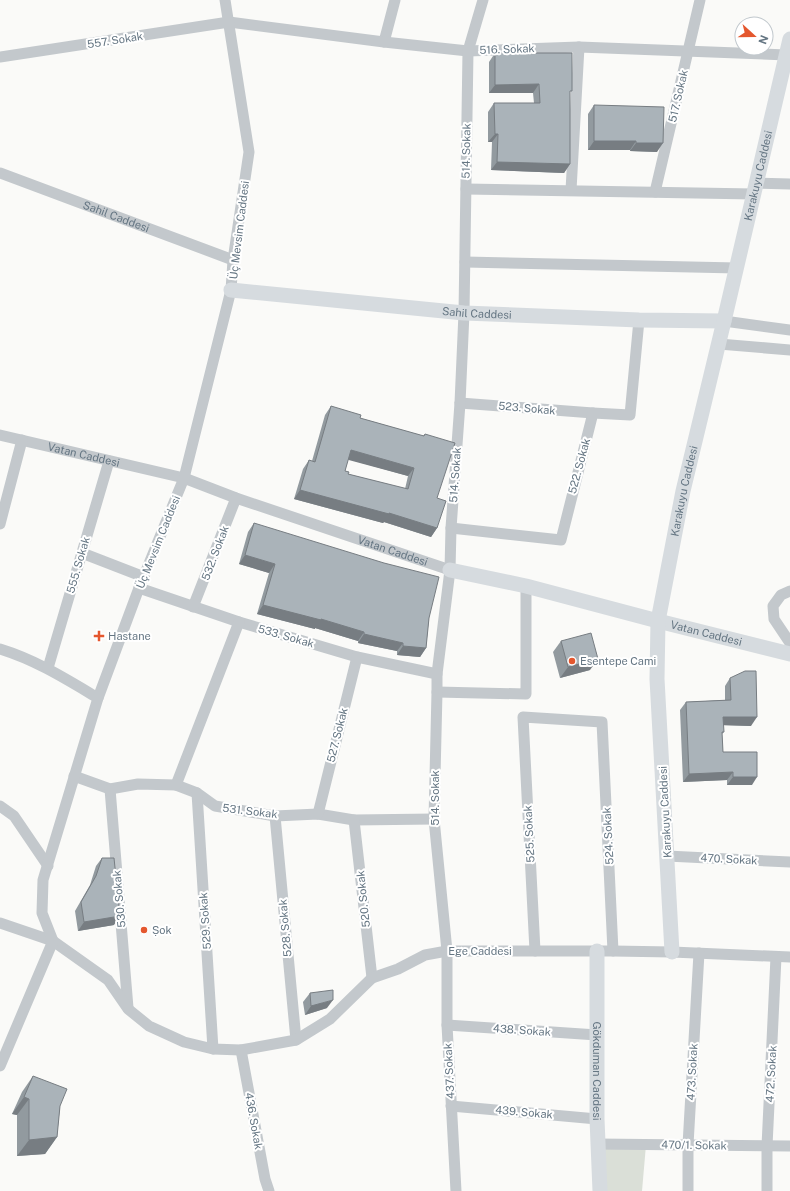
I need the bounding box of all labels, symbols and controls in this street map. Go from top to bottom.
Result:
north arrow [734,16,774,56]
street label: 557. Sokak [86,30,144,50]
text: N [756,33,770,46]
street label: 516. Sokak [479,42,535,56]
street label: 517. Sokak [666,68,690,124]
street label: 514. Sokak [460,123,472,179]
street label: Karakuyu Caddesi [742,129,774,222]
street label: Üç Mevsim Caddesi [226,180,252,280]
street label: Sahil Caddesi [81,199,151,234]
street label: Sahil Caddesi [441,305,512,321]
street label: 523. Sokak [498,400,556,416]
street label: 522. Sokak [566,437,592,495]
street label: Vatan Caddesi [47,440,121,469]
street label: Karakuyu Caddesi [668,445,700,537]
street label: 514. Sokak [447,447,463,503]
street label: Üç Mevsim Caddesi [133,493,183,591]
street label: 532. Sokak [199,524,231,582]
street label: Vatan Caddesi [356,533,429,568]
street label: 555. Sokak [64,535,92,595]
street label: Vatan Caddesi [669,618,743,648]
street label: 533. Sokak [257,622,315,650]
marker: Hastane [93,630,105,642]
place label: Hastane [108,630,151,642]
place label: Esentepe Cami [580,655,656,667]
marker: Esentepe Cami [567,656,577,666]
street label: 527. Sokak [324,706,350,764]
street label: Karakuyu Caddesi [657,766,673,858]
street label: 514. Sokak [429,770,441,826]
street label: 531. Sokak [222,802,278,820]
street label: 525. Sokak [522,805,536,863]
street label: 524. Sokak [601,807,615,865]
street label: 470. Sokak [700,852,758,866]
street label: 530. Sokak [111,870,127,928]
street label: 520. Sokak [354,870,372,928]
street label: 529. Sokak [197,892,213,950]
street label: 528. Sokak [277,899,293,957]
place label: Ṣok [152,924,172,936]
marker: Ṣok [139,925,149,935]
street label: Ege Caddesi [448,945,512,957]
street label: Gökduman Caddesi [591,1021,603,1121]
street label: 438. Sokak [493,1022,551,1038]
street label: 437. Sokak [442,1043,456,1099]
street label: 473. Sokak [685,1043,699,1101]
street label: 472. Sokak [764,1045,778,1103]
street label: 436. Sokak [243,1092,265,1150]
street label: 439. Sokak [495,1104,553,1120]
street label: 470/1. Sokak [661,1138,727,1152]

